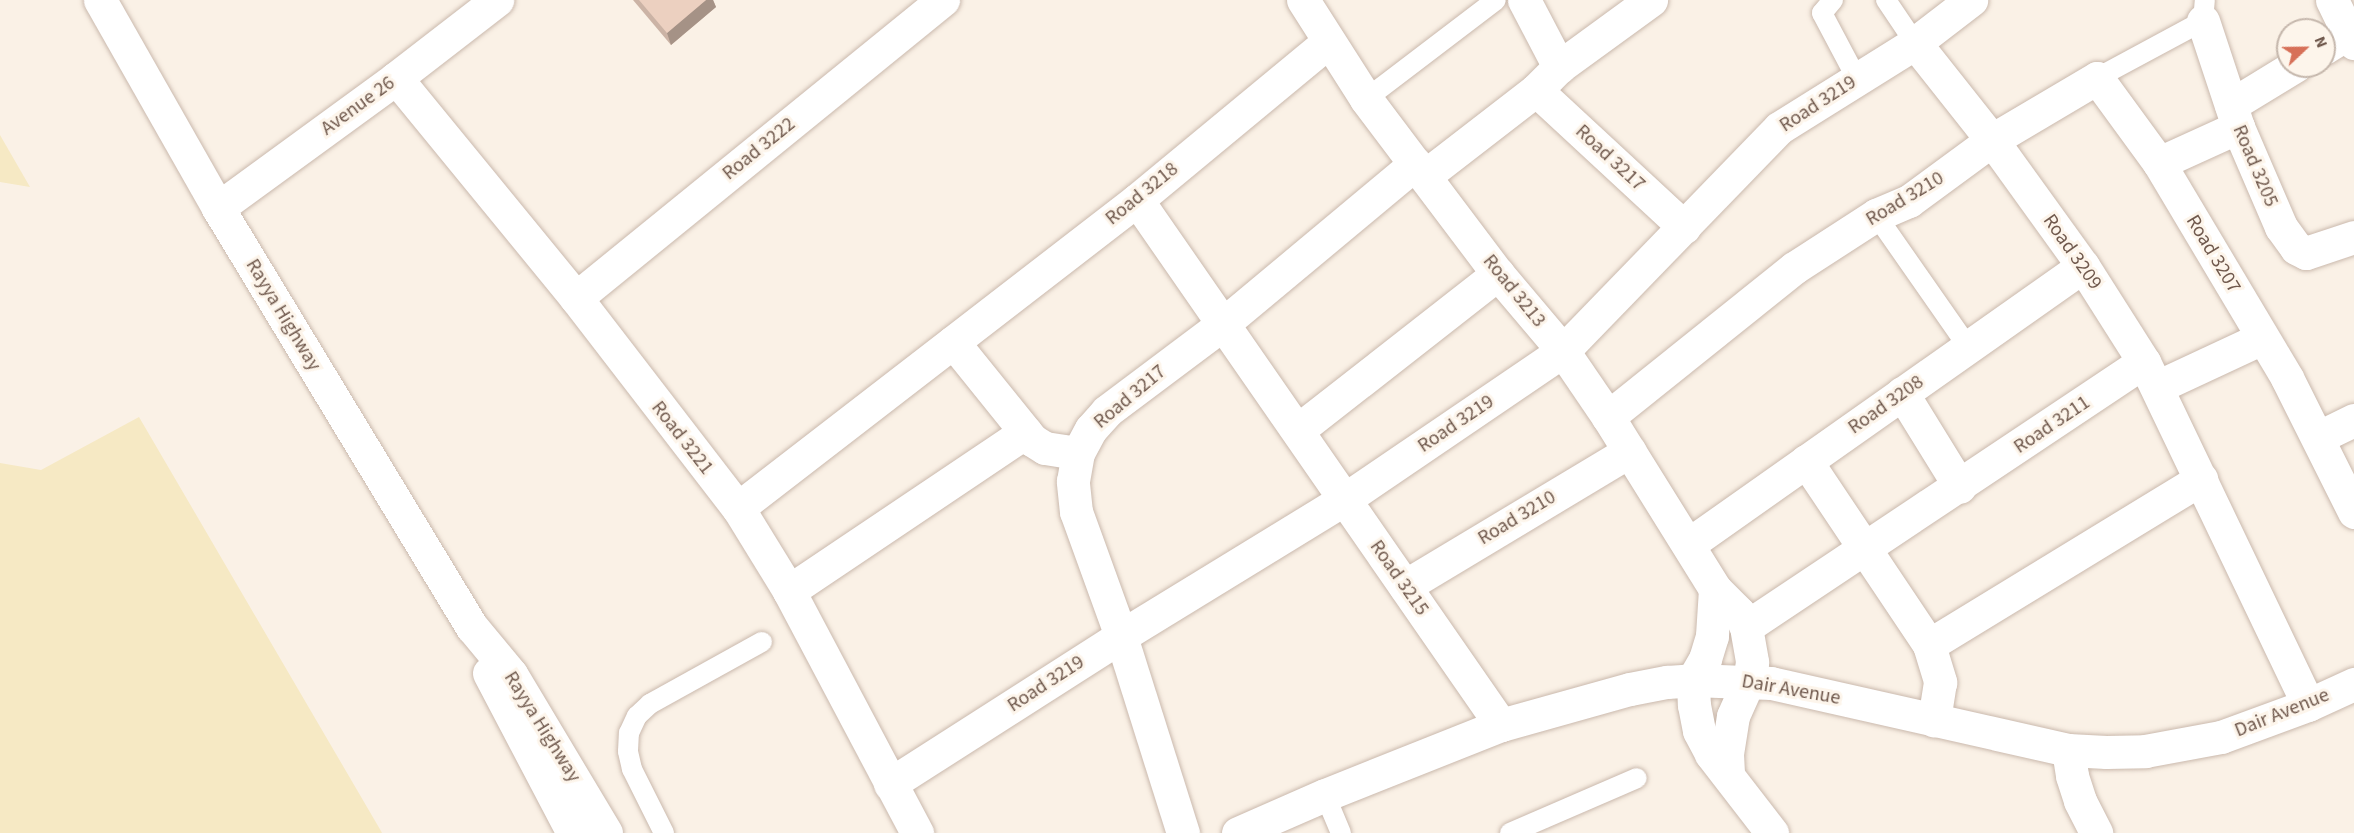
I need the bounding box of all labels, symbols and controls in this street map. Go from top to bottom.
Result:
north arrow [2276,18,2336,78]
text: N [2309,33,2333,51]
street label: Road 3219 [1775,70,1861,138]
street label: Avenue 26 [316,71,400,141]
street label: Road 3222 [718,112,800,186]
street label: Road 3217 [1570,120,1650,196]
street label: Road 3205 [2227,121,2283,211]
street label: Road 3218 [1101,157,1183,231]
street label: Road 3210 [1862,166,1948,232]
street label: Road 3209 [2037,210,2107,294]
street label: Road 3207 [2180,211,2246,297]
street label: Road 3213 [1477,250,1551,332]
street label: Rayya Highway [240,255,326,375]
street label: Road 3217 [1089,360,1171,434]
street label: Road 3208 [1844,370,1928,440]
street label: Road 3219 [1413,390,1499,458]
street label: Road 3211 [2009,391,2095,459]
street label: Road 3221 [646,396,718,480]
street label: Road 3210 [1474,485,1560,551]
street label: Road 3215 [1364,536,1434,620]
street label: Road 3219 [1003,650,1089,718]
street label: Rayya Highway [498,667,586,787]
street label: Dair Avenue [1740,670,1842,710]
street label: Dair Avenue [2231,683,2333,743]

